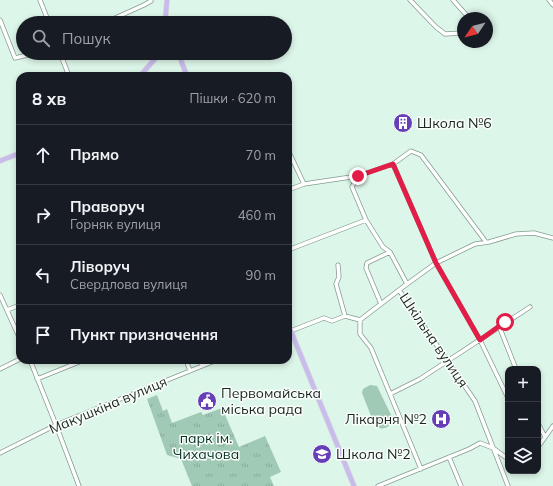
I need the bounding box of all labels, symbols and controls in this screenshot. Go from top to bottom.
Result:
north arrow [457,12,493,48]
search box [16,16,292,60]
icon: search [30,27,52,49]
text: Пошук [62,29,111,48]
text: 8 хв [32,88,66,109]
text: Пішки · 620 m [189,90,276,106]
building icon: Школа №6 [392,112,414,134]
place label: Школа №6 [417,114,492,132]
icon: ahead [32,144,54,166]
text: Прямо [70,145,119,164]
text: 70 m [246,147,276,163]
route end [349,167,367,185]
text: Праворуч [70,197,145,216]
icon: right [32,204,54,226]
text: 460 m [238,207,276,223]
text: Горняк вулиця [70,216,161,232]
text: Ліворуч [70,257,130,276]
icon: left [32,264,54,286]
text: 90 m [246,267,276,283]
text: Свердлова вулиця [70,276,187,292]
street label: Шкільна вулиця [396,289,472,391]
route start [496,313,514,331]
icon: arrive [32,324,54,346]
text: Пункт призначення [70,325,218,344]
map controls [505,366,541,474]
button: + [505,366,541,402]
street label: Макушкіна вулиця [46,372,170,438]
place label: Первомайська міська рада [221,384,321,418]
public building icon: Первомайська міська рада [196,390,218,412]
button: − [505,402,541,438]
hospital icon: Лікарня №2 [430,408,452,430]
place label: Лікарня №2 [345,410,427,428]
park label: парк ім. Чихачова [173,429,239,463]
button: layers [505,438,541,474]
school or university icon: Школа №2 [311,443,333,465]
place label: Школа №2 [336,445,411,463]

